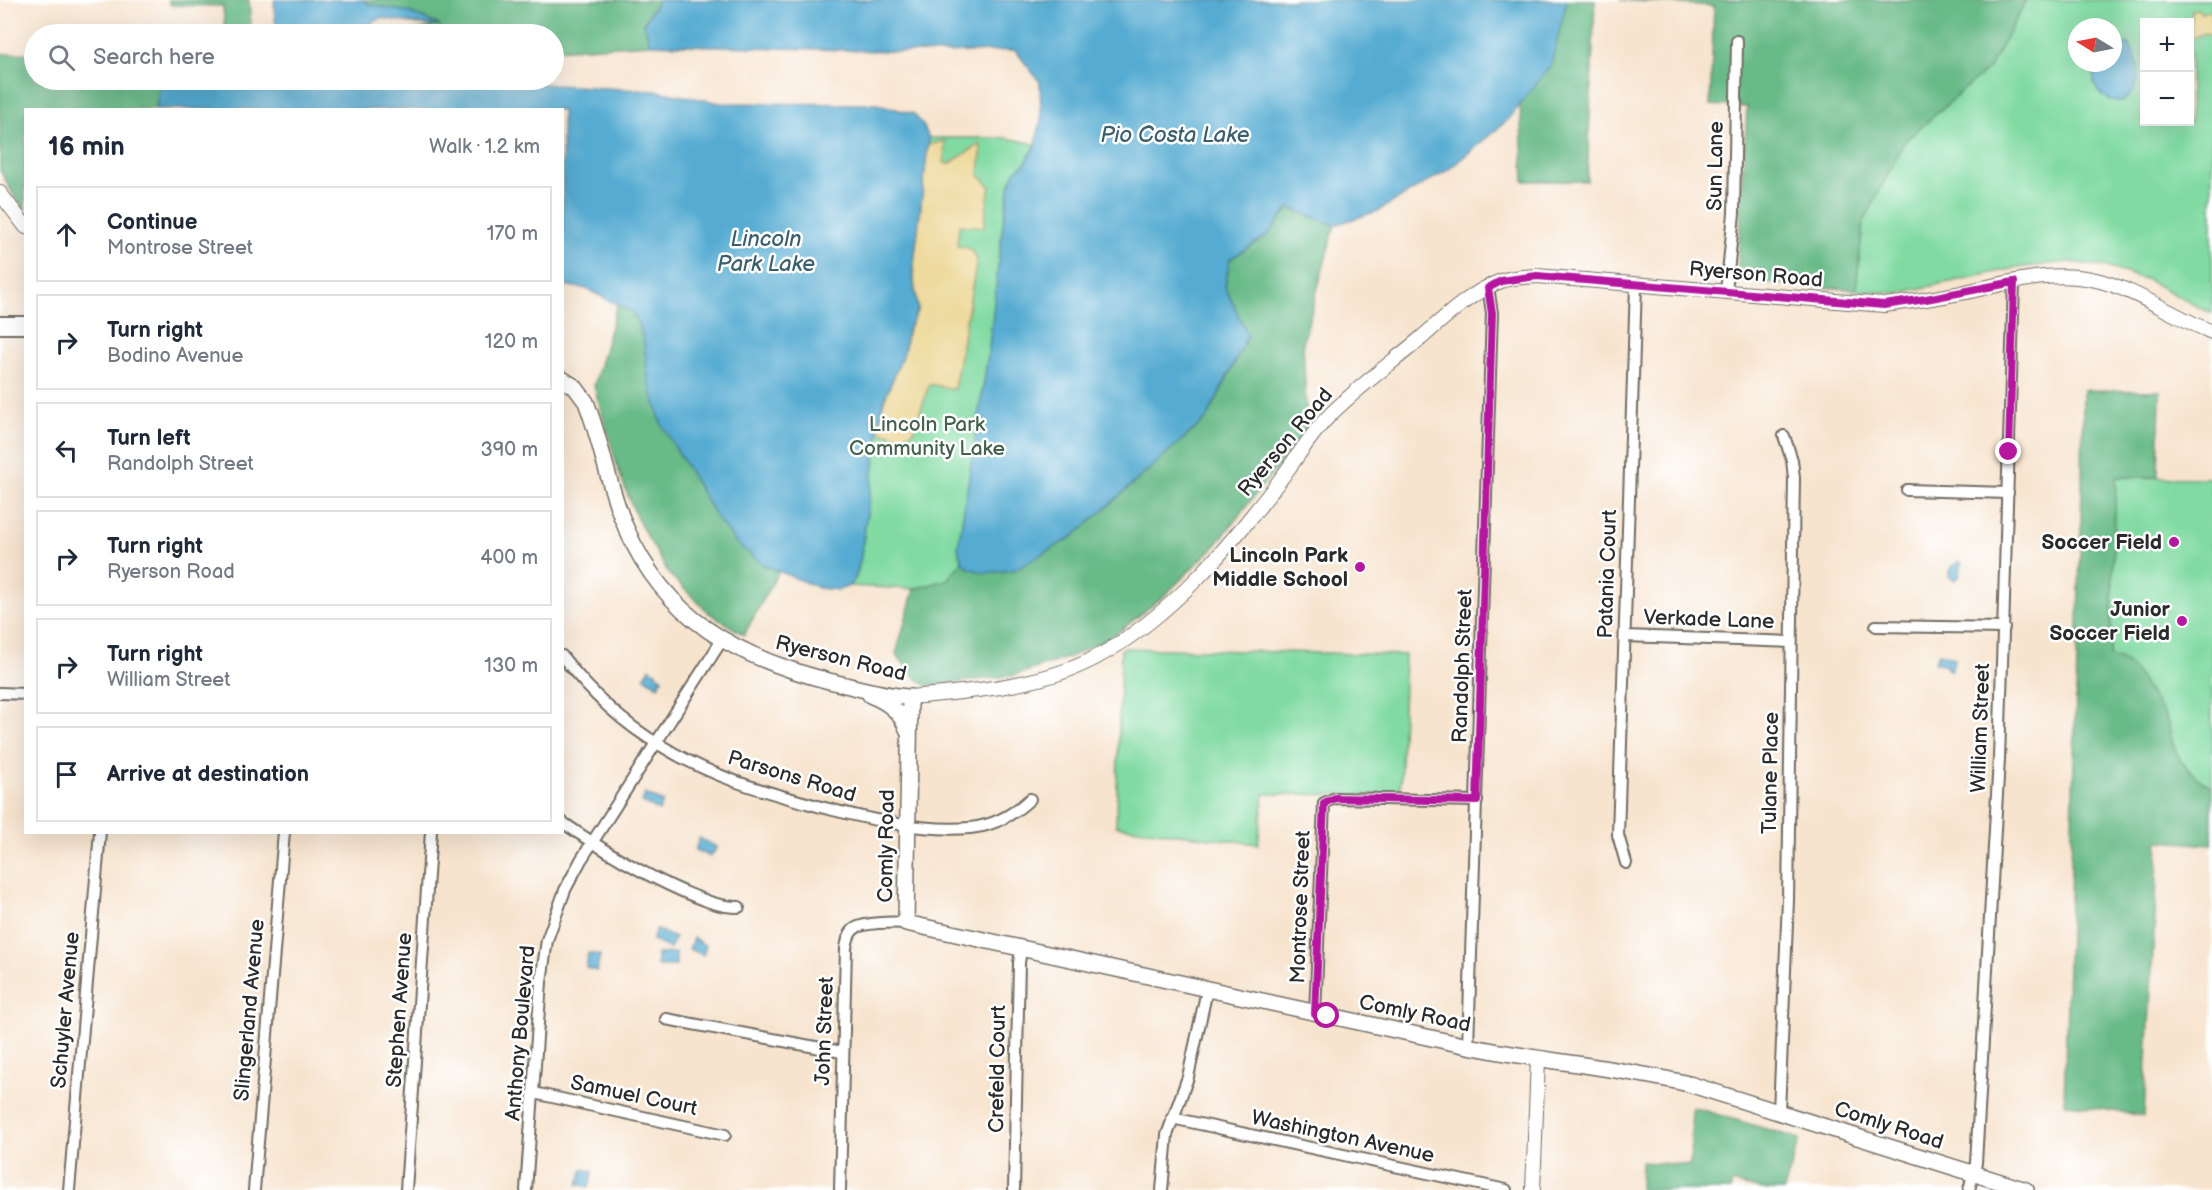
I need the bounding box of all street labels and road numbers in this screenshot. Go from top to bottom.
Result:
street label: Sun Lane [1702,121,1729,211]
street label: Ryerson Road [1688,256,1824,293]
street label: Ryerson Road [1233,383,1338,502]
street label: Patania Court [1593,509,1622,639]
street label: Randolph Street [1447,588,1478,743]
street label: Verkade Lane [1643,605,1775,634]
street label: Ryerson Road [773,630,909,687]
street label: William Street [1966,662,1995,793]
street label: Tulane Place [1757,712,1784,834]
street label: Parsons Road [725,745,859,808]
street label: Comly Road [873,789,900,903]
street label: Montrose Street [1285,829,1316,984]
street label: Slingerland Avenue [229,918,270,1102]
street label: Schuyler Avenue [46,931,85,1089]
street label: Stephen Avenue [382,932,417,1088]
street label: Anthony Boulevard [500,944,541,1122]
street label: John Street [810,976,839,1086]
street label: Comly Road [1357,989,1473,1038]
street label: Crefeld Court [984,1004,1011,1133]
street label: Samuel Court [568,1070,700,1121]
street label: Comly Road [1831,1096,1947,1155]
street label: Washington Avenue [1249,1105,1437,1168]

